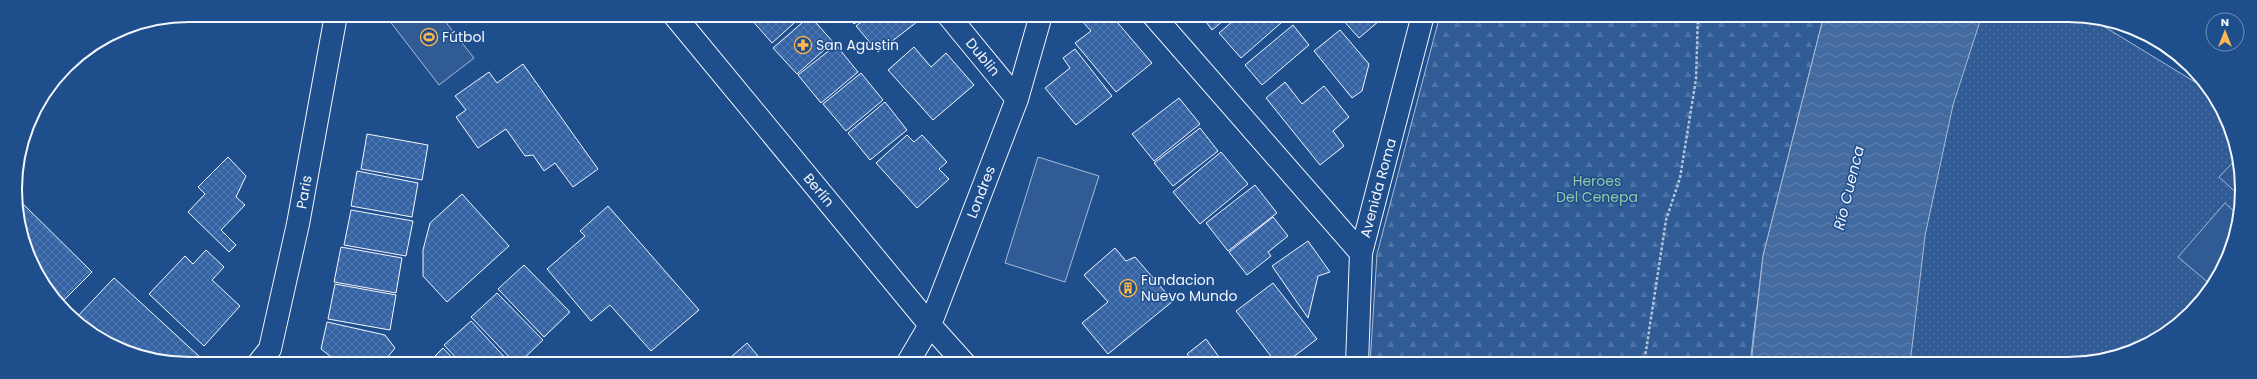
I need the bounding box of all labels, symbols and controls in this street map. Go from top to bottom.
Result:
north arrow [2205,12,2245,52]
text: N [2221,14,2229,30]
sports icon: Fútbol [419,27,439,47]
place label: Fútbol [442,27,485,47]
street label: Dublin [961,34,1005,80]
pharmacy icon: San Agustin [793,35,813,55]
place label: San Agustin [816,35,899,55]
street label: Avenida Roma [1355,136,1401,240]
water label: Río Cuenca [1828,144,1869,232]
street label: Londres [962,163,1000,221]
street label: Berlín [799,169,839,211]
park label: Heroes Del Cenepa [1556,171,1638,207]
street label: Paris [291,174,317,210]
place label: Fundacion Nuevo Mundo [1141,270,1237,306]
building icon: Fundacion Nuevo Mundo [1118,278,1138,298]

